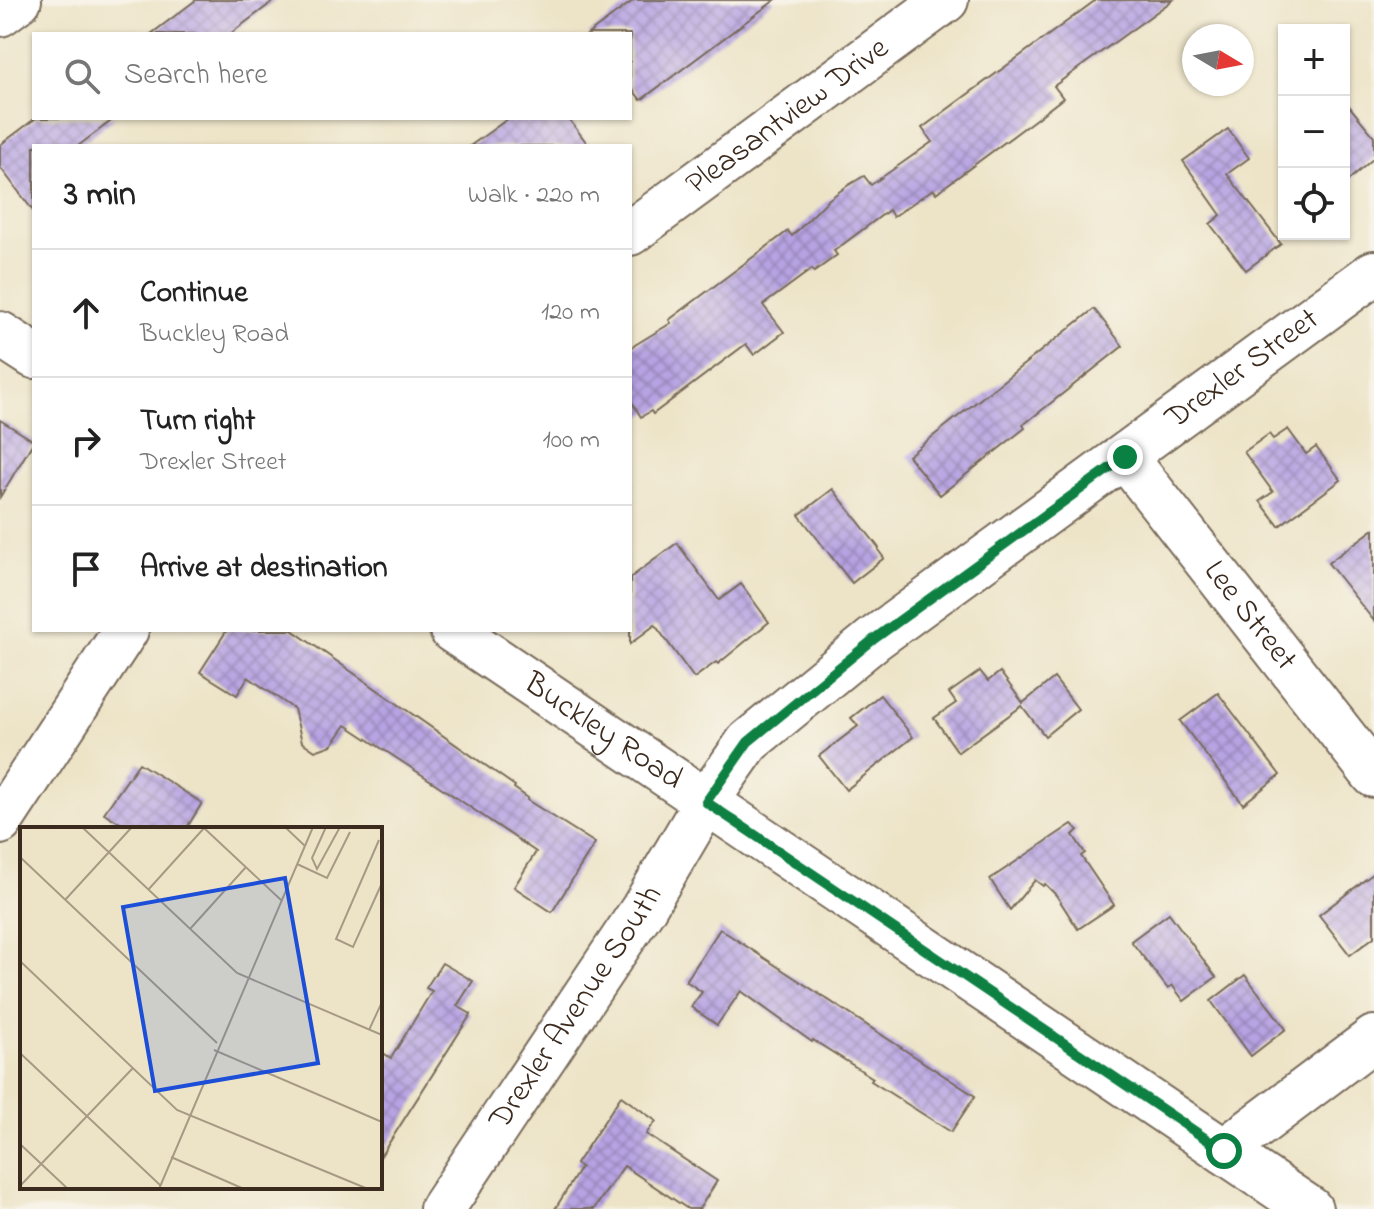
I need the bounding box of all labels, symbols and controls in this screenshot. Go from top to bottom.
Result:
north arrow [1182,24,1254,96]
map controls [1278,24,1350,240]
button: + [1278,24,1350,96]
street label: Pleasantview Drive [676,26,900,207]
search box [32,32,632,120]
icon: search [60,54,104,98]
text: Search here [124,54,268,98]
button: − [1278,96,1350,168]
button: locate [1278,168,1350,240]
text: 3 min [64,171,136,221]
text: Walk · 220 m [468,177,600,215]
text: Continue [140,272,248,316]
icon: ahead [64,291,108,335]
text: 120 m [541,294,600,332]
street label: Drexler Street [1155,297,1329,442]
text: Buckley Road [140,316,289,354]
text: Turn right [140,400,255,444]
icon: right [64,419,108,463]
text: 100 m [543,422,600,460]
route end [1107,439,1143,475]
text: Drexler Street [140,444,287,482]
icon: arrive [64,547,108,591]
text: Arrive at destination [140,547,388,591]
street label: Lee Street [1191,551,1308,682]
street label: Buckley Road [513,661,692,803]
inset map [20,827,382,1189]
street label: Drexler Avenue South [477,877,675,1140]
route start [1206,1133,1242,1169]

